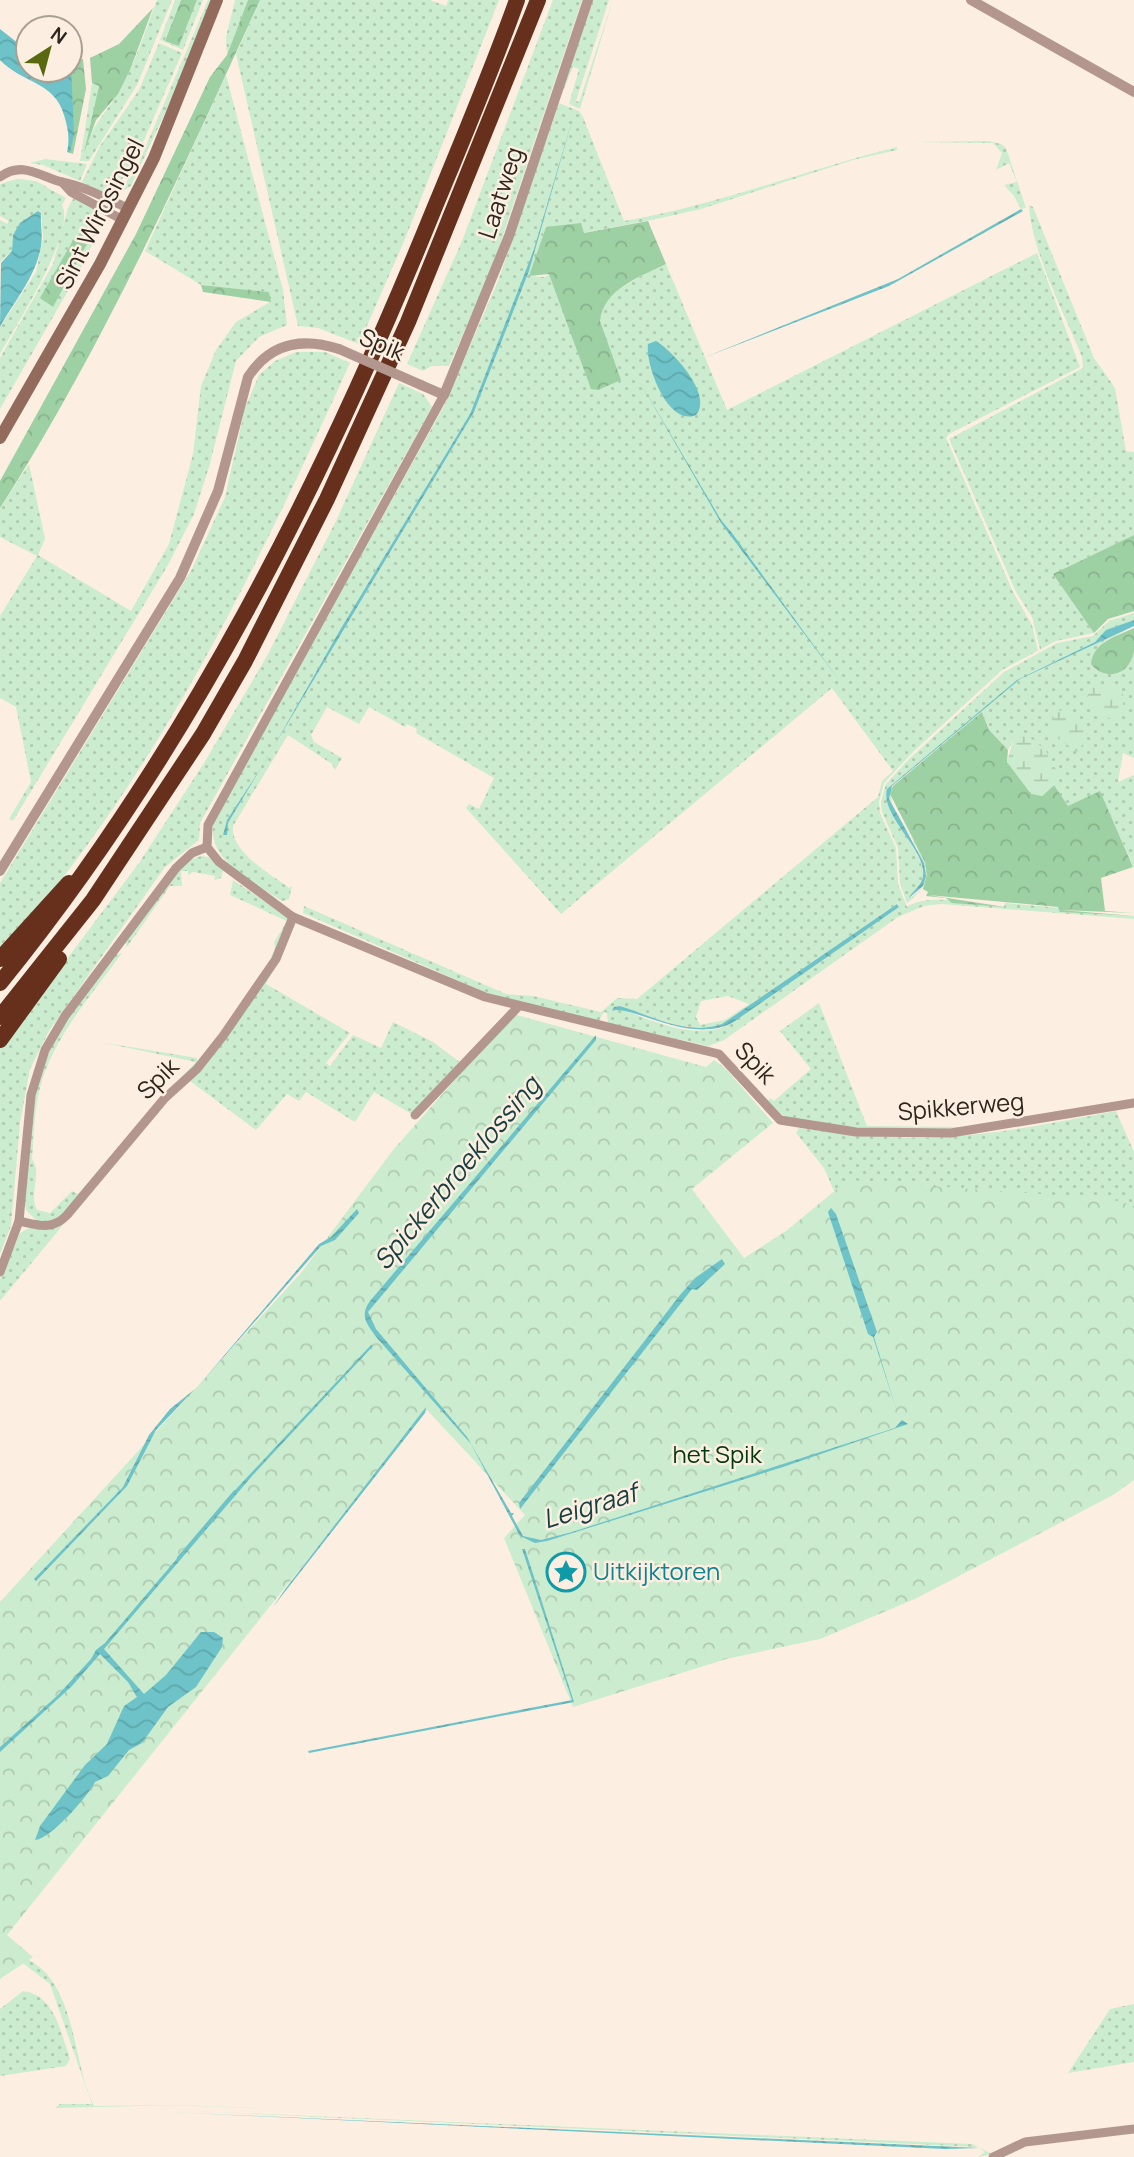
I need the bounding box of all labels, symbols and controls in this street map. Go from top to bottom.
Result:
north arrow [14,14,84,84]
text: N [46,21,72,50]
street label: Sint Wirosingel [46,132,151,295]
street label: Laatweg [469,142,530,243]
street label: Spik [355,319,411,368]
street label: Spik [728,1034,785,1091]
street label: Spik [129,1049,186,1106]
water label: Spickerbroeklossing [364,1066,550,1277]
street label: Spikkerweg [896,1084,1026,1127]
park label: het Spik [672,1437,763,1470]
water label: Leigraaf [538,1472,646,1536]
place icon: Uitkijktoren [545,1551,587,1593]
place label: Uitkijktoren [593,1554,720,1587]

